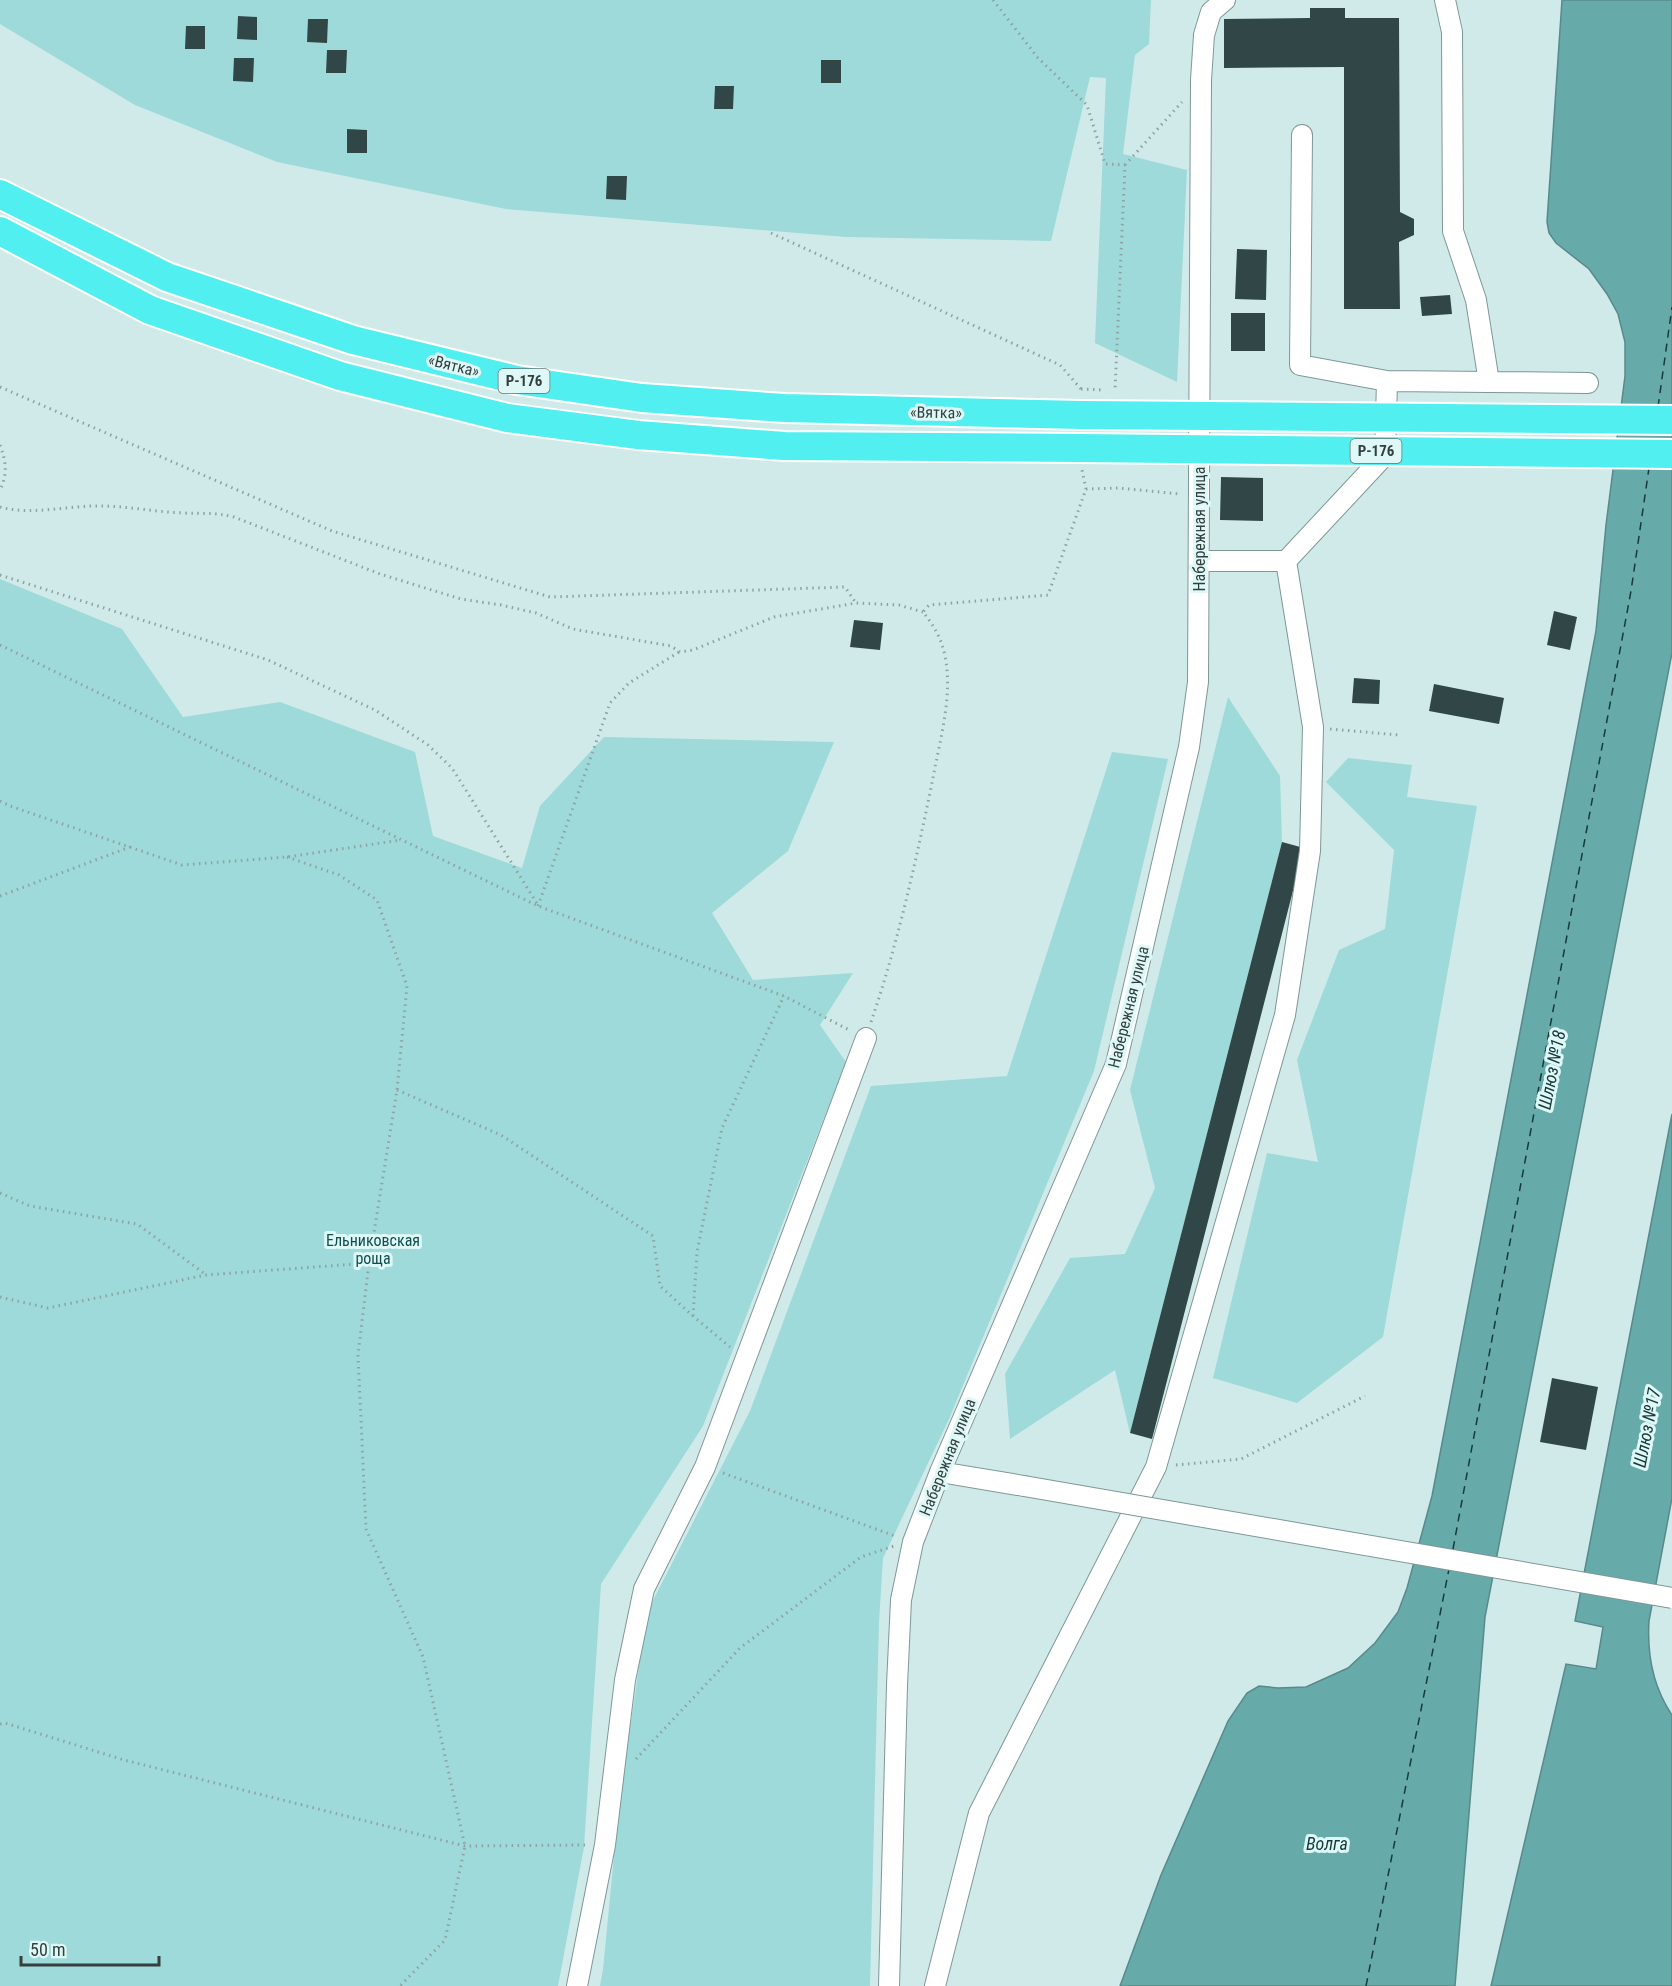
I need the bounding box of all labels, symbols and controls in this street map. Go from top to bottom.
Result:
street label: «Вятка» [426,350,482,381]
road number: Р-176 [498,369,550,393]
street label: «Вятка» [910,403,962,422]
road number: Р-176 [1350,439,1402,463]
street label: Набережная улица [1190,467,1209,591]
street label: Набережная улица [1104,944,1153,1070]
water label: Шлюз №18 [1534,1028,1570,1111]
park label: Ельниковская роща [326,1231,420,1268]
water label: Шлюз №17 [1629,1385,1665,1469]
street label: Набережная улица [915,1396,980,1519]
water label: Волга [1306,1833,1348,1854]
scale bar [21,1929,159,1967]
text: 50 m [30,1939,65,1960]

